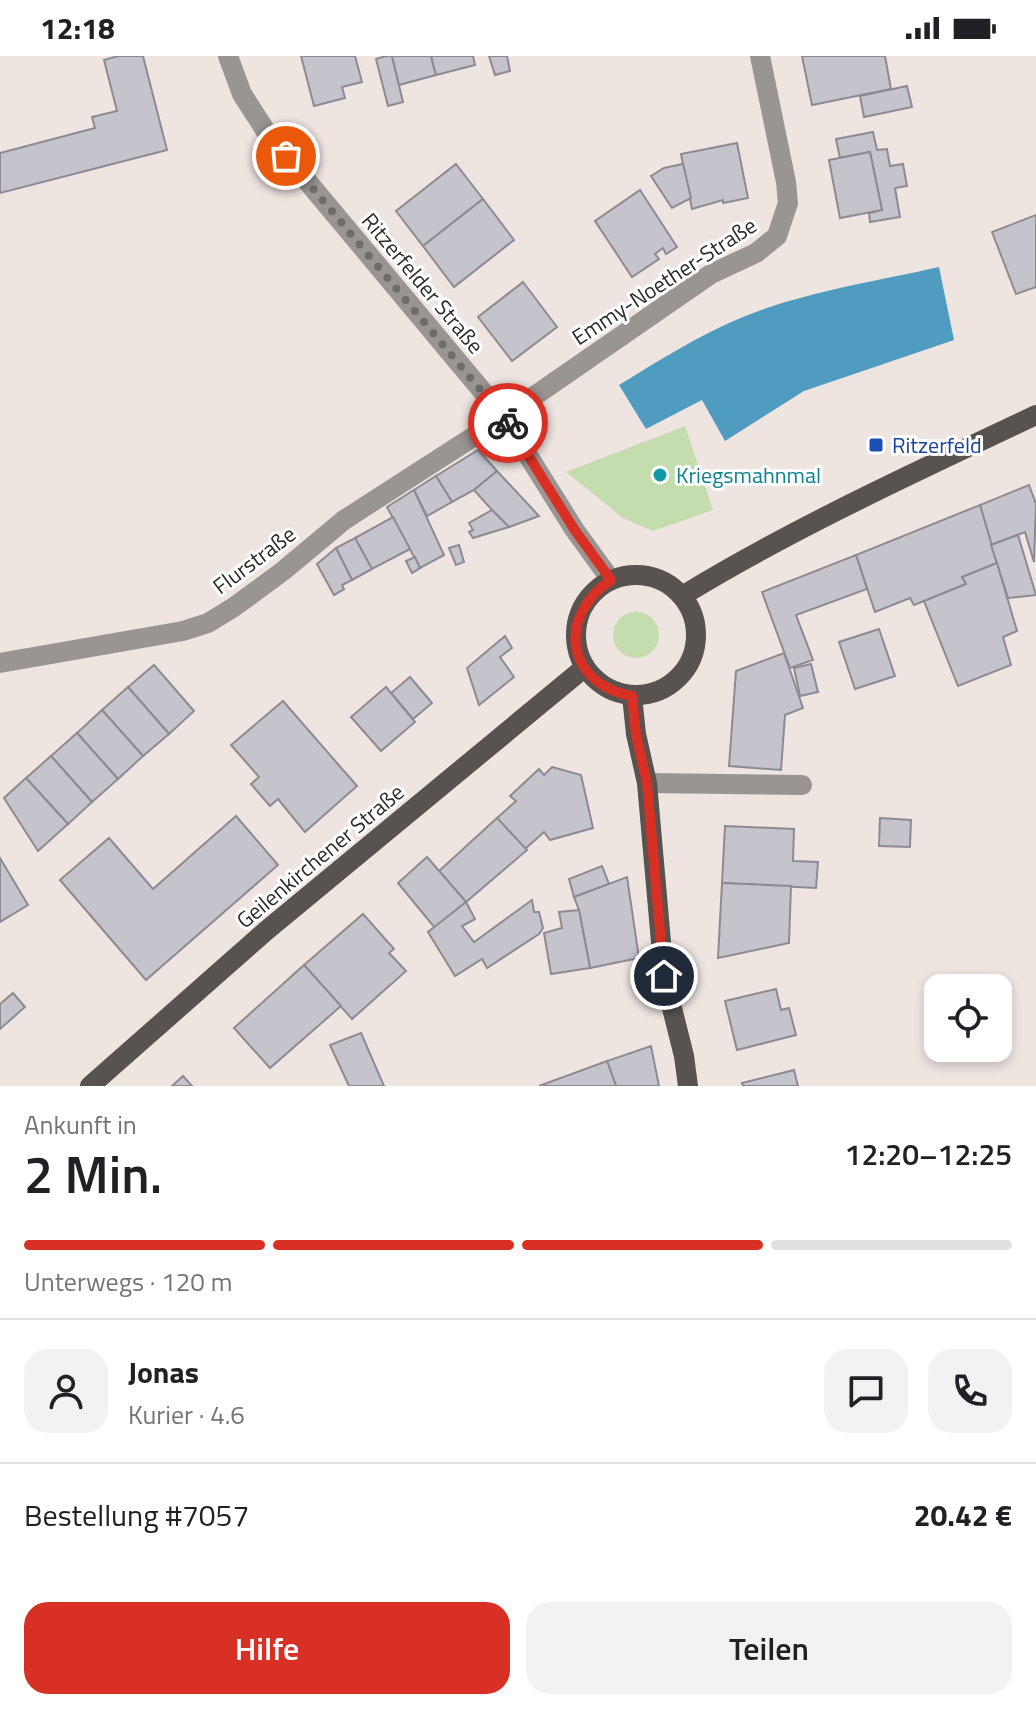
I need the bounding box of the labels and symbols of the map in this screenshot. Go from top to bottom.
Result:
pin [252,122,320,190]
street label: Ritzerfelder Straße [354,205,492,361]
street label: Emmy-Noether-Straße [565,208,763,354]
courier [468,383,548,463]
place label: Ritzerfeld [892,428,982,462]
marker: Ritzerfeld [867,436,885,454]
place label: Kriegsmahnmal [676,458,821,492]
marker: Kriegsmahnmal [651,466,669,484]
street label: Flurstraße [205,517,303,603]
street label: Geilenkirchener Straße [229,775,411,937]
pin [630,942,698,1010]

